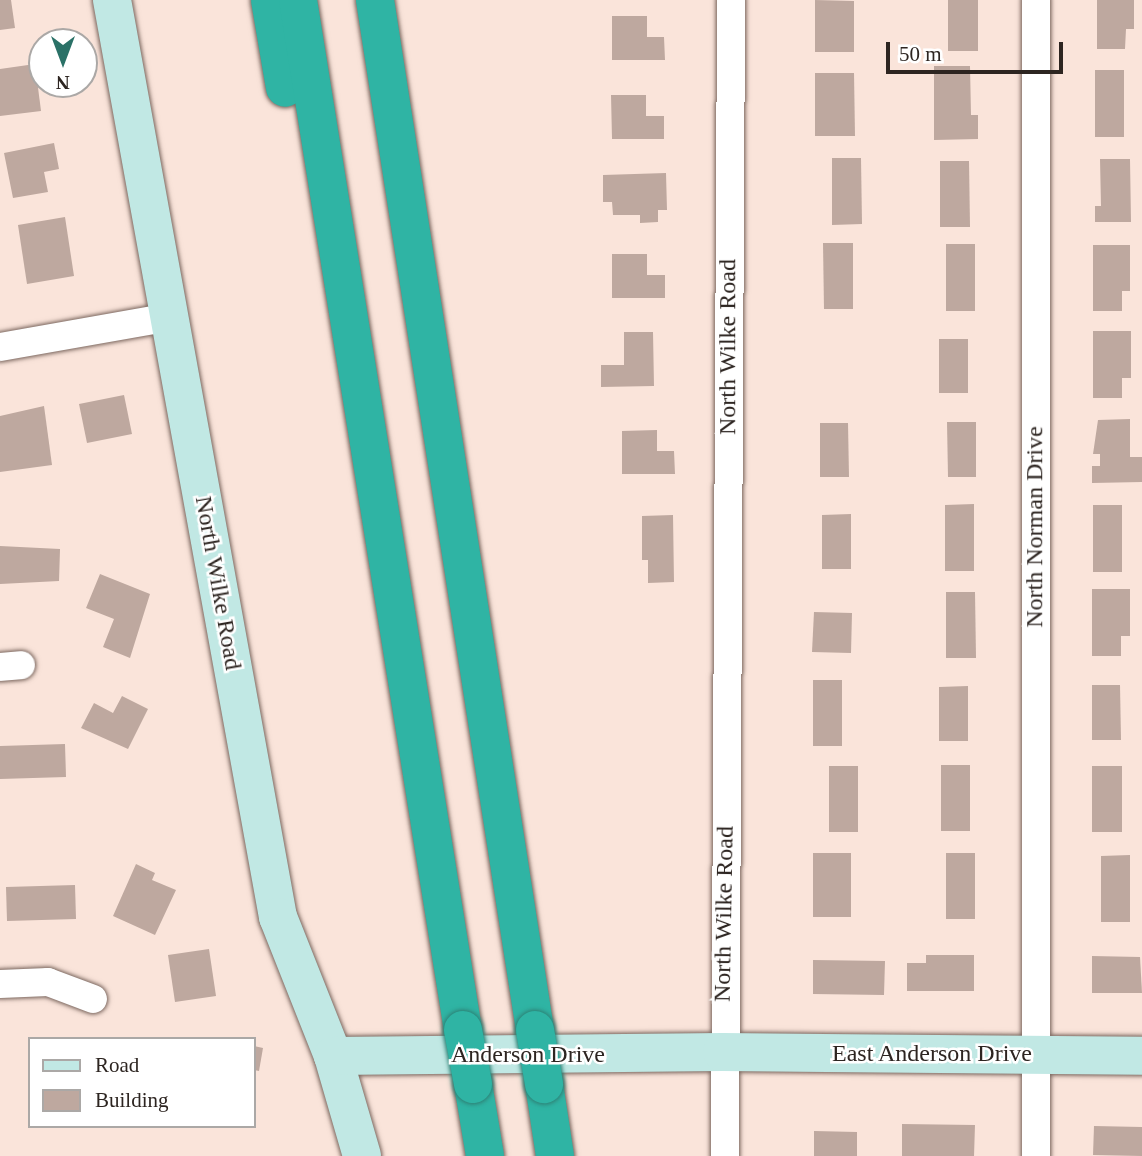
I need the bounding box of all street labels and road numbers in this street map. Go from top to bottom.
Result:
street label: North Wilke Road [714,259,742,435]
street label: North Norman Drive [1021,426,1049,628]
street label: North Wilke Road [189,494,247,672]
street label: North Wilke Road [708,826,740,1002]
street label: East Anderson Drive [831,1040,1033,1068]
street label: Anderson Drive [451,1041,605,1069]

